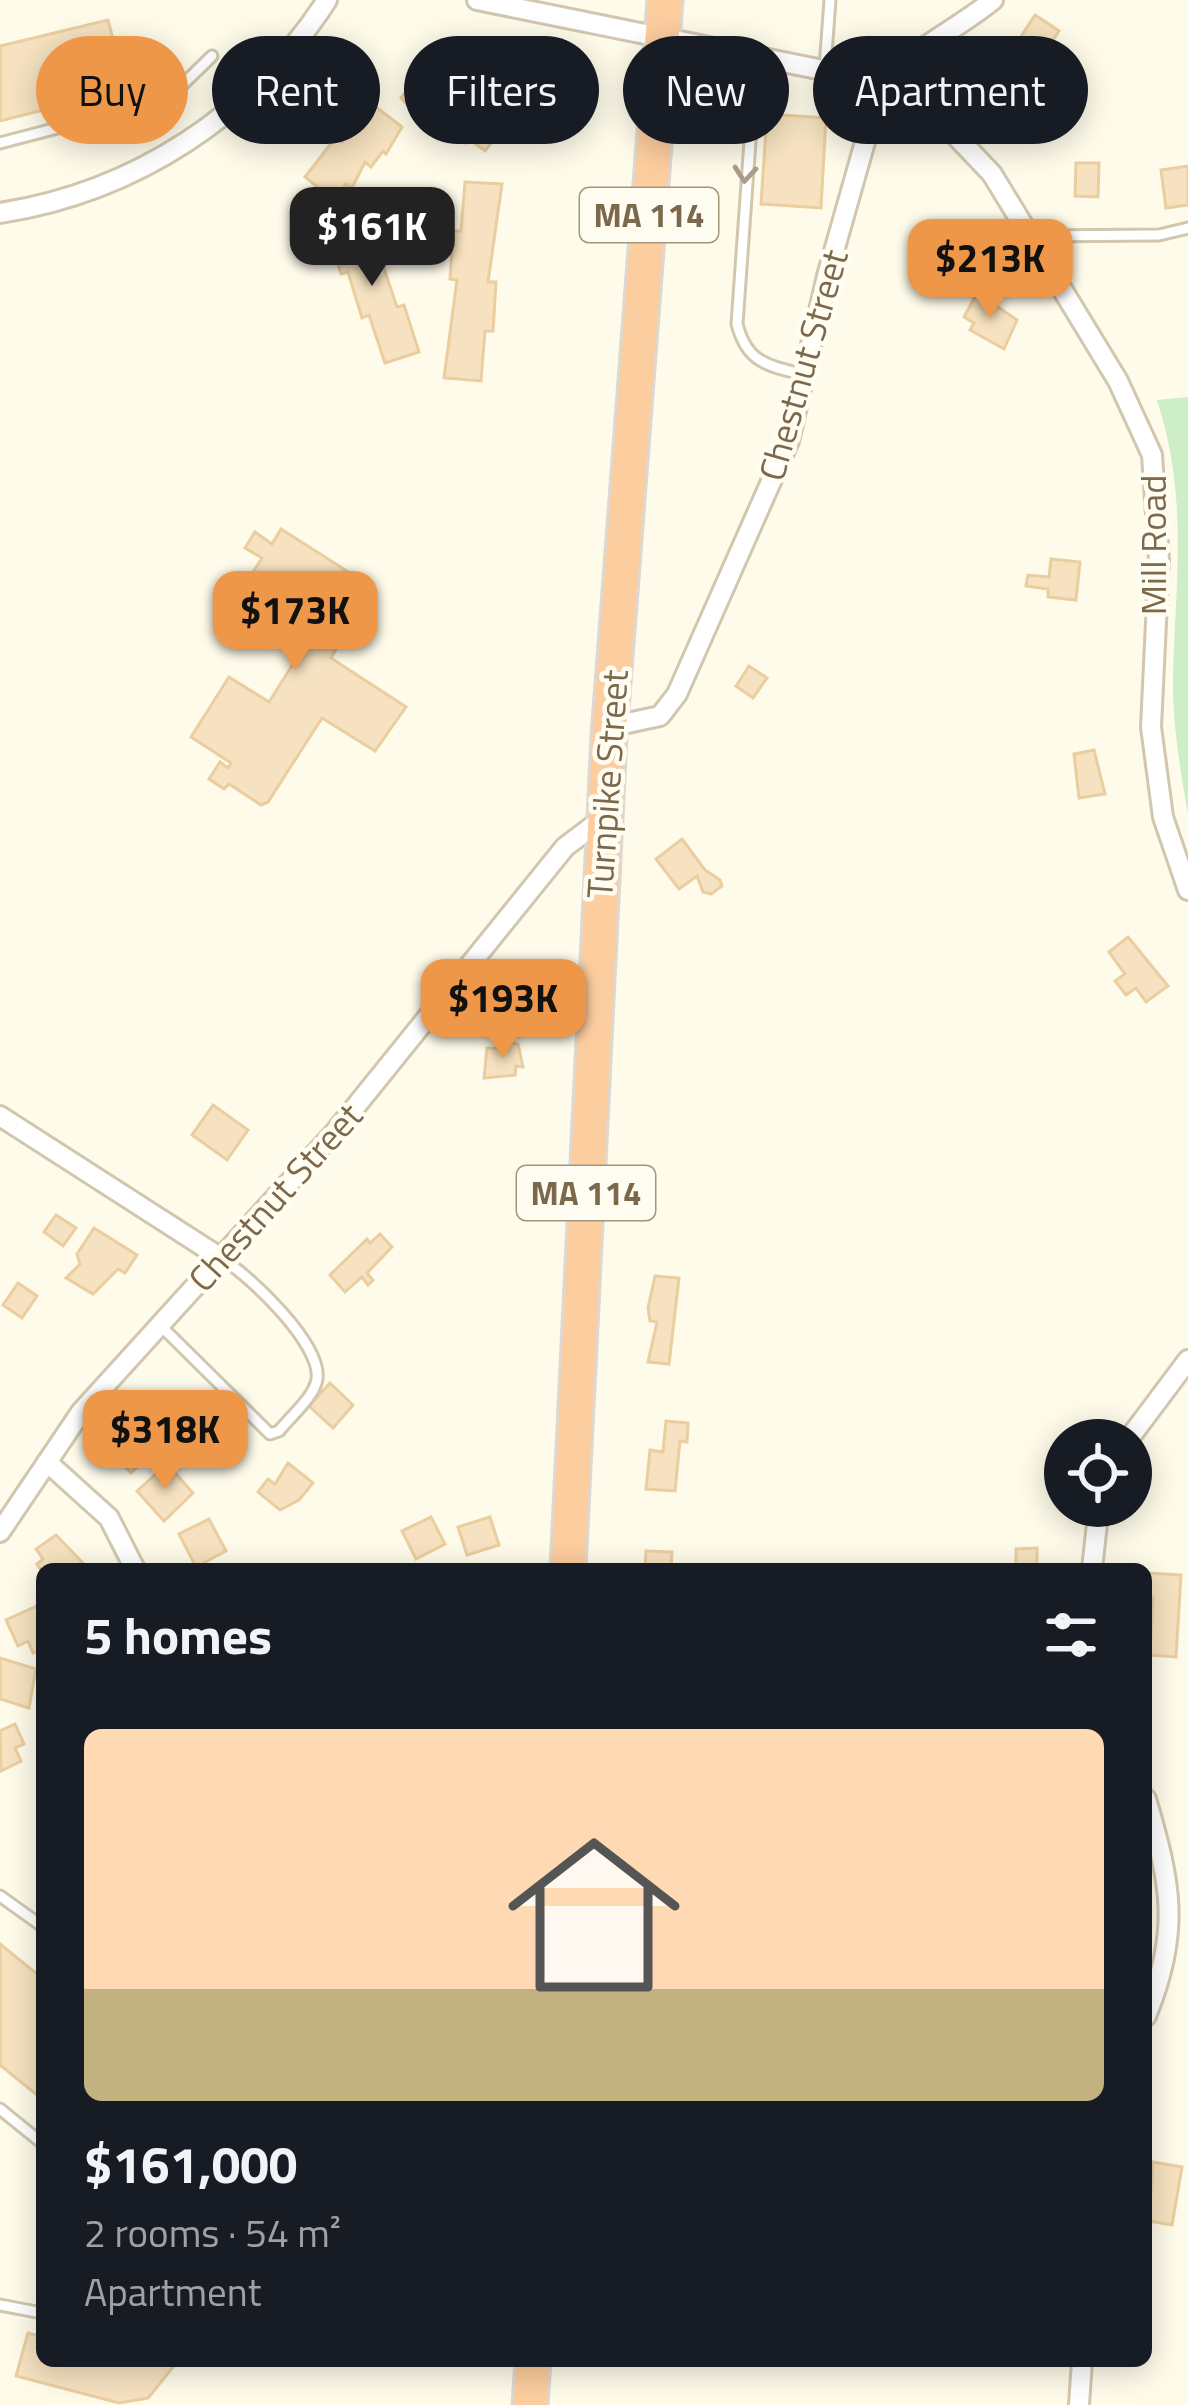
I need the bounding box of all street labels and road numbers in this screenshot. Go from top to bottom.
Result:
road number: MA 114 [580,188,718,242]
street label: Chestnut Street [743,242,862,487]
street label: Mill Road [1125,475,1180,615]
street label: Turnpike Street [571,667,642,900]
street label: Chestnut Street [174,1089,375,1304]
road number: MA 114 [517,1166,655,1220]

